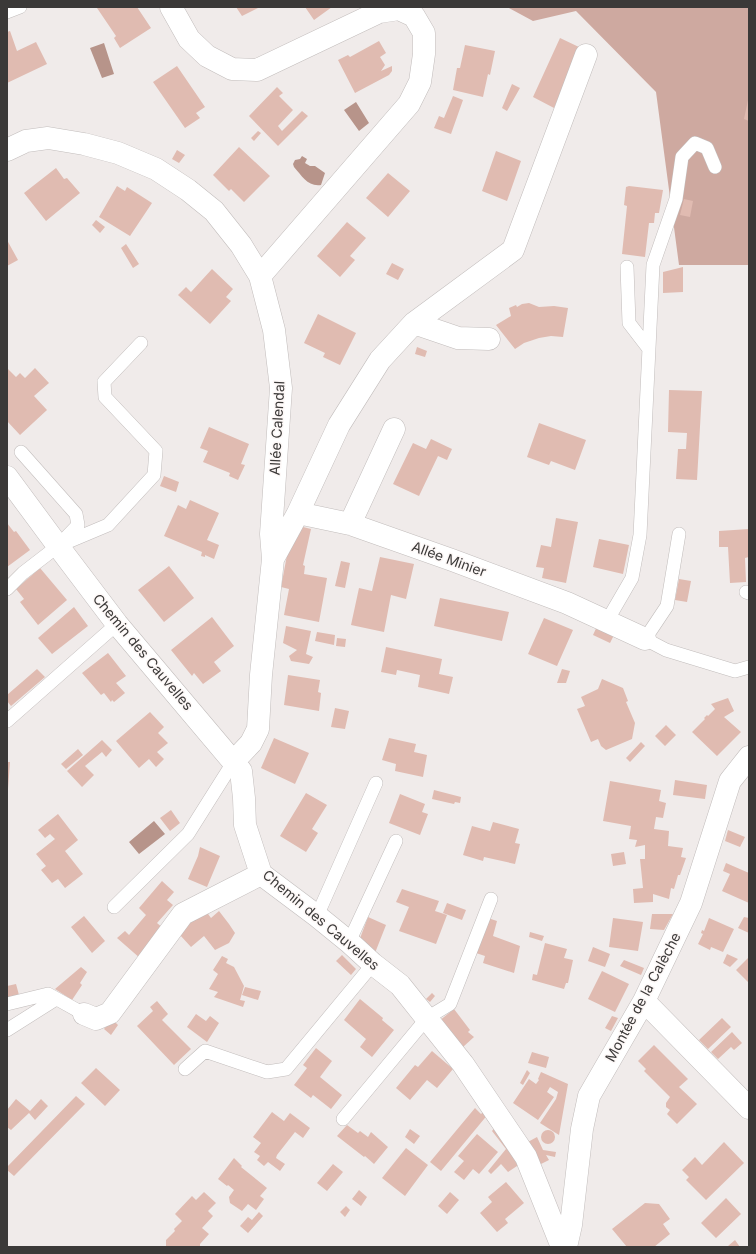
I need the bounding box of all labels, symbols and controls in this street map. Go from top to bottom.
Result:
street label: Allée Calendal [266,380,287,476]
street label: Allée Minier [410,537,489,580]
street label: Chemin des Cauvelles [90,590,197,713]
street label: Chemin des Cauvelles [260,866,383,973]
street label: Montée de la Calèche [601,929,684,1064]

